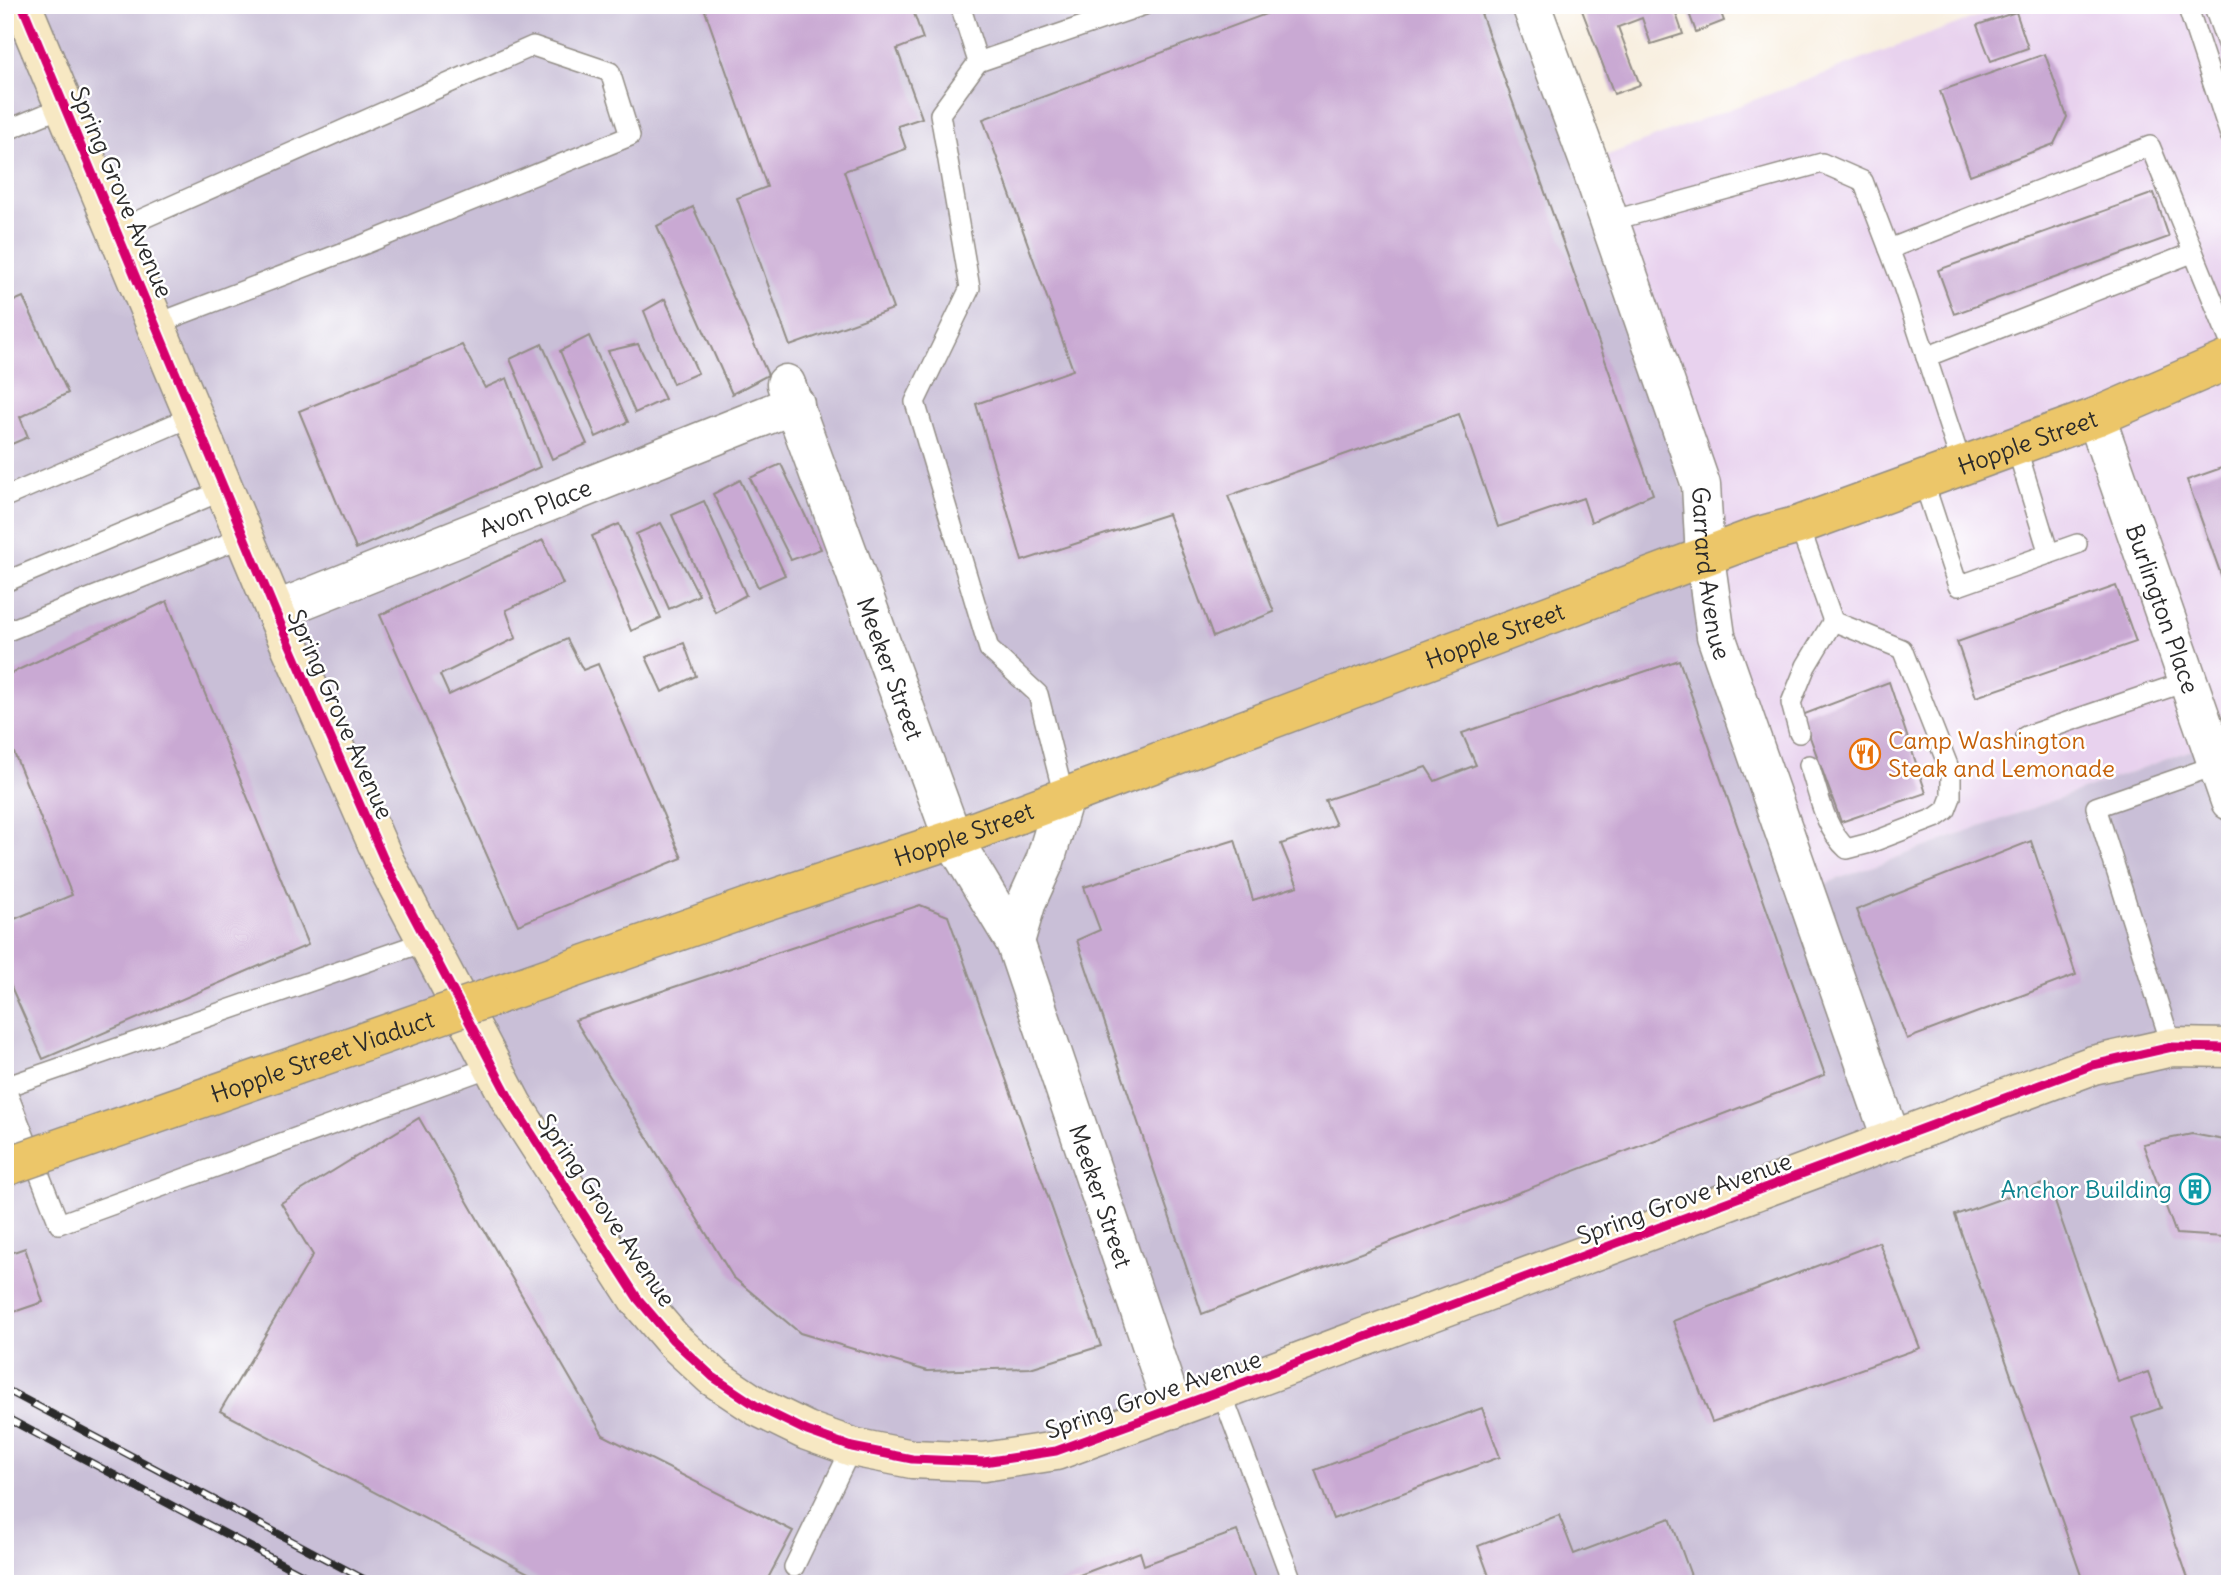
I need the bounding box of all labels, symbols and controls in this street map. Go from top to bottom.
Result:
street label: Spring Grove Avenue [64,82,180,302]
street label: Hopple Street [1953,403,2101,481]
street label: Avon Place [475,472,596,543]
street label: Garrard Avenue [1686,486,1738,663]
street label: Burlington Place [2120,520,2206,697]
street label: Meeker Street [851,593,930,744]
street label: Hopple Street [1421,596,1568,675]
street label: Spring Grove Avenue [281,605,401,823]
place label: Camp Washington Steak and Lemonade [1888,725,2115,783]
restaurant icon: Camp Washington Steak and Lemonade [1848,737,1882,771]
street label: Hopple Street [890,795,1037,873]
street label: Hopple Street Viaduct [207,1003,438,1109]
street label: Spring Grove Avenue [531,1108,683,1312]
street label: Meeker Street [1063,1120,1139,1272]
street label: Spring Grove Avenue [1573,1145,1795,1251]
building icon: Anchor Building [2178,1172,2212,1206]
place label: Anchor Building [2000,1174,2172,1204]
street label: Spring Grove Avenue [1041,1343,1265,1445]

